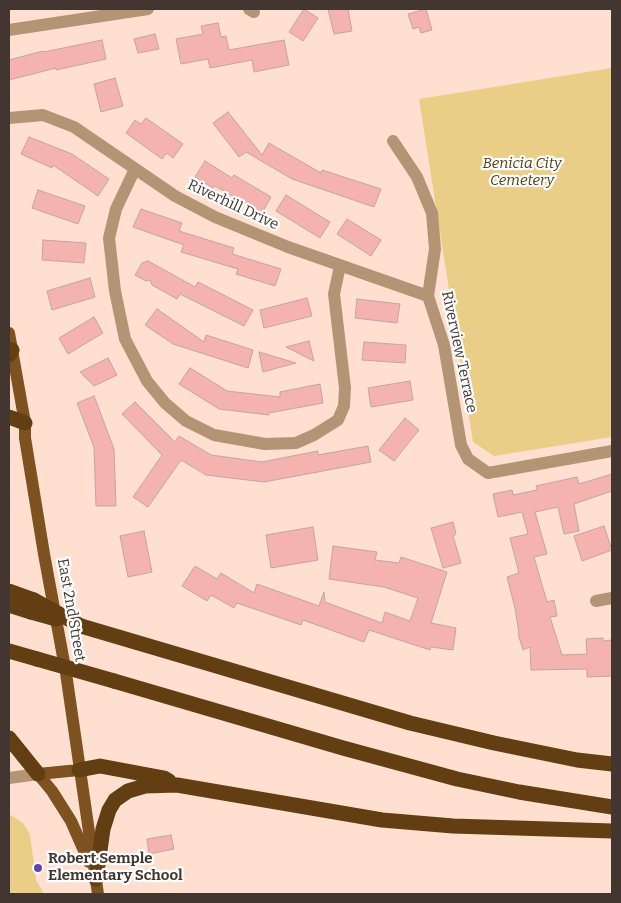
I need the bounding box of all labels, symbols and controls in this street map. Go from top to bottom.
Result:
park label: Benicia City Cemetery [482,155,562,190]
street label: Riverhill Drive [185,176,281,234]
street label: Riverview Terrace [437,289,481,415]
street label: East 2nd Street [53,557,89,663]
place label: Robert Semple Elementary School [48,850,183,885]
marker: Robert Semple Elementary School [32,862,44,874]

